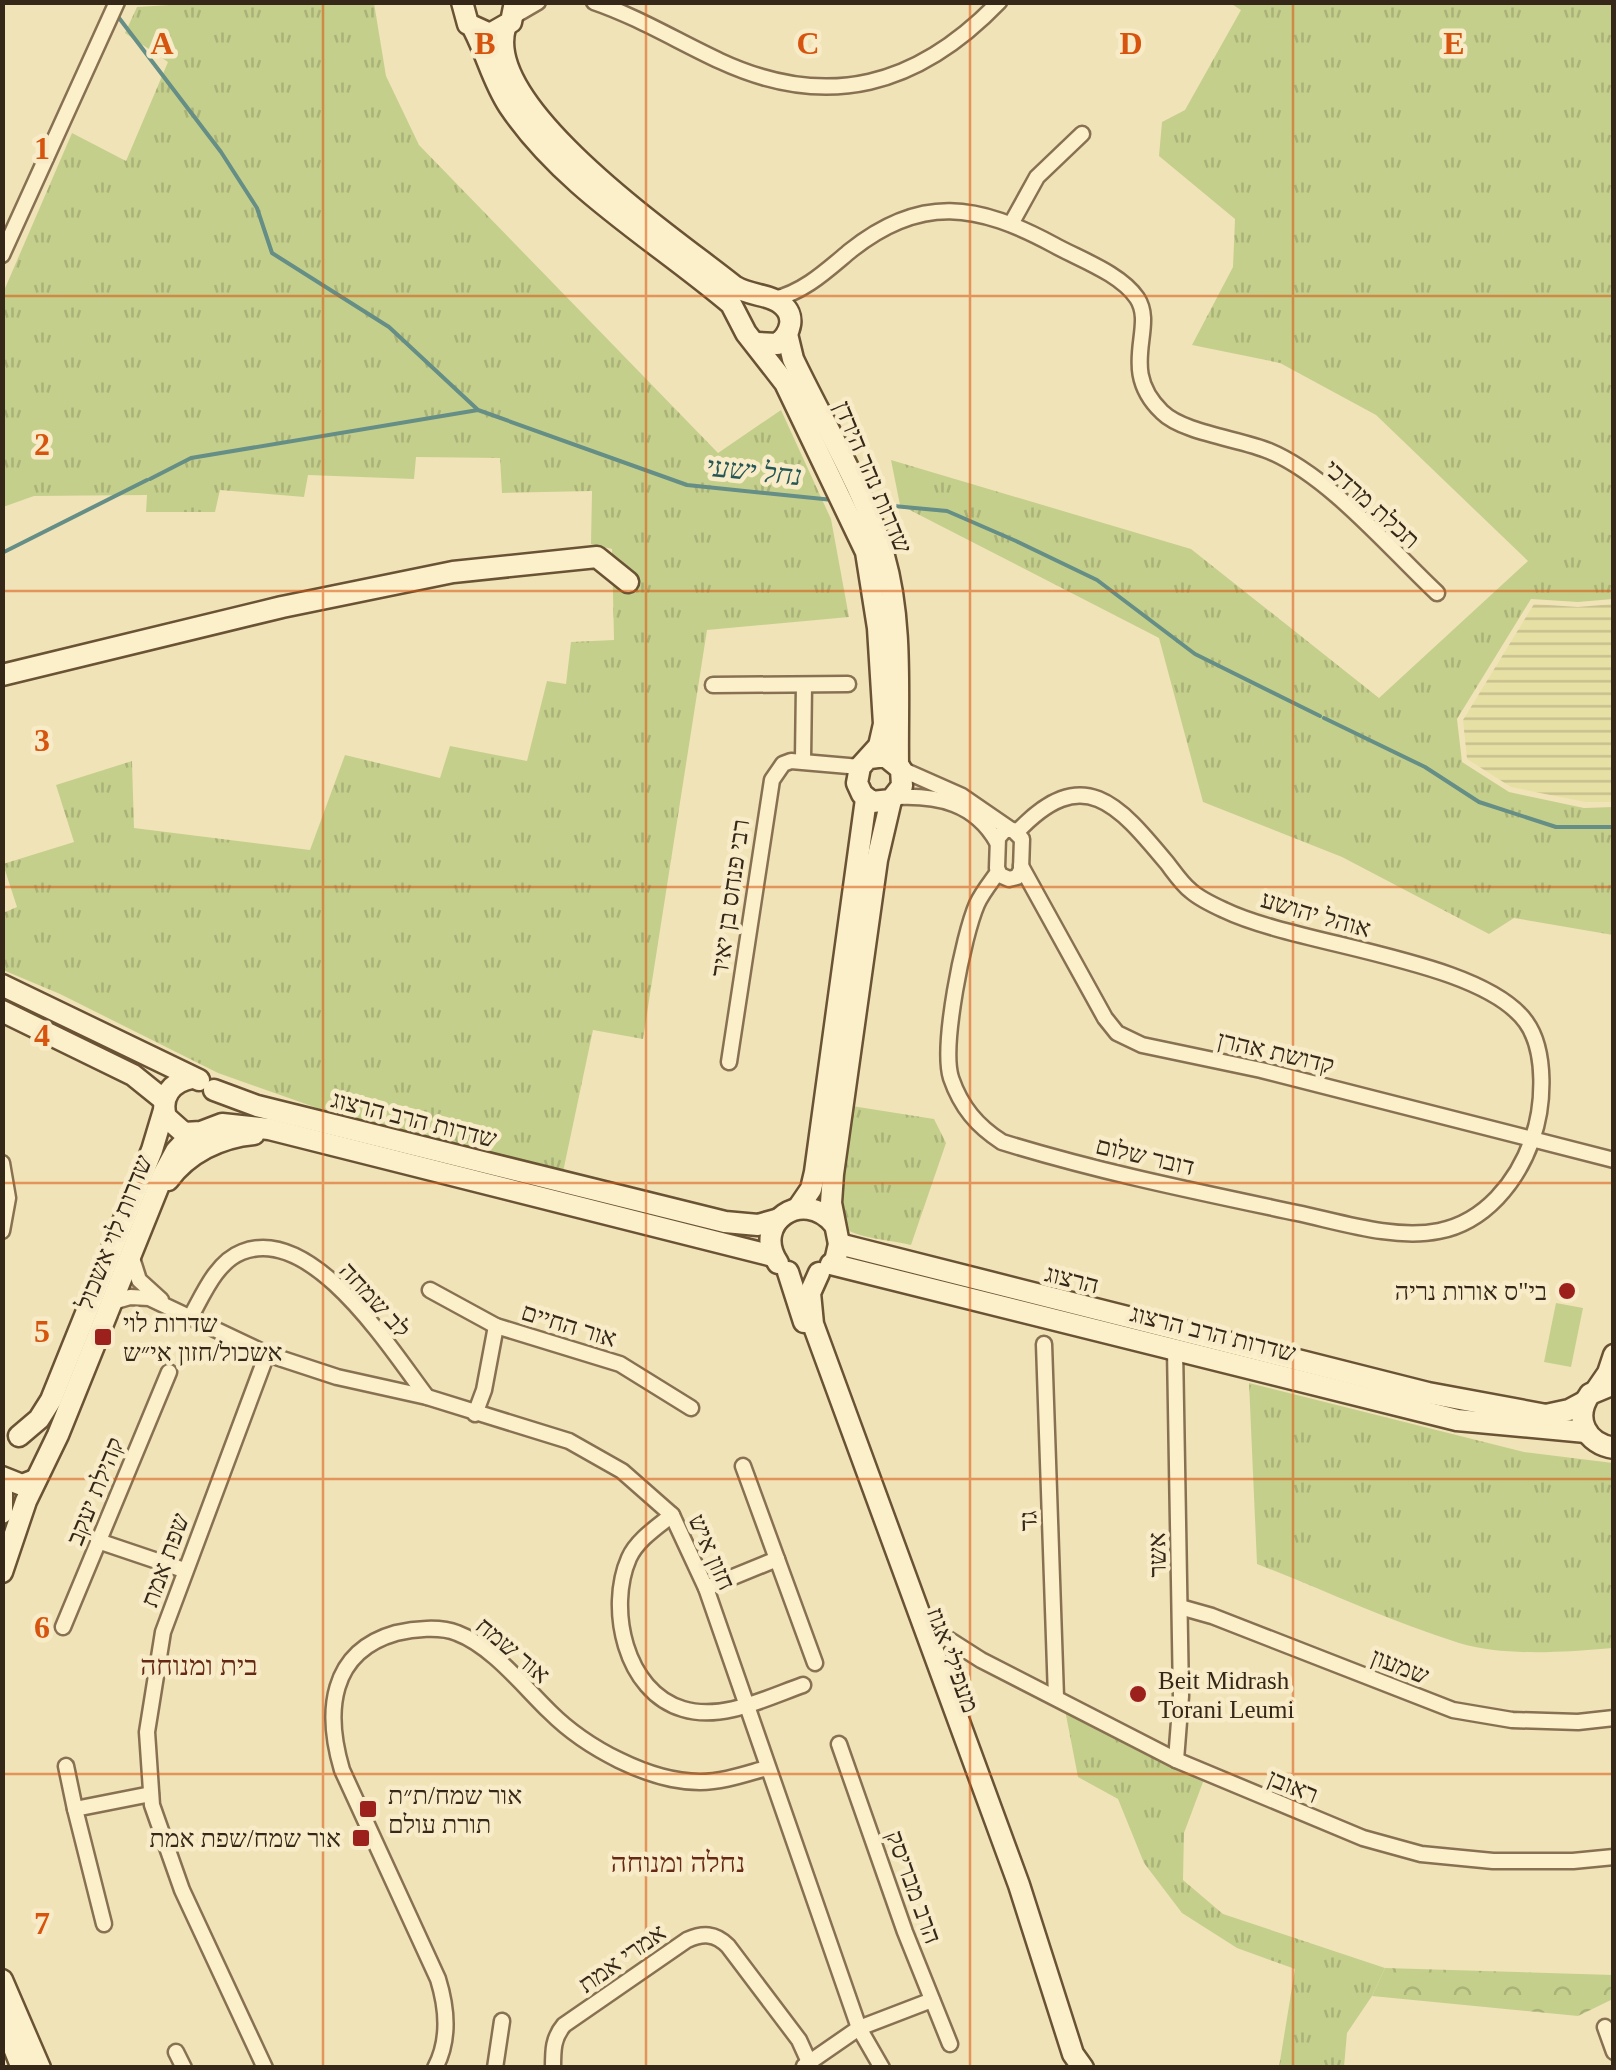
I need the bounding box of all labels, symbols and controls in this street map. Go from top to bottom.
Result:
text: A [150,25,174,61]
text: B [474,25,496,61]
text: C [796,25,820,61]
text: D [1119,25,1143,61]
text: E [1443,25,1465,61]
text: 1 [34,130,50,166]
street label: שדרות נהר הירדן [829,397,917,557]
text: 2 [34,426,50,462]
water label: נחל ישעי [705,451,803,491]
street label: תכלת מרדכי [1319,454,1425,554]
text: 3 [34,722,50,758]
street label: רבי פנחס בן יאיר [706,818,754,978]
street label: אוהל יהושע [1258,885,1374,943]
text: 4 [34,1017,50,1053]
street label: קדושת אהרן [1215,1025,1337,1079]
street label: שדרות הרב הרצוג [329,1085,500,1153]
street label: דובר שלום [1093,1132,1197,1180]
street label: שדרות לוי אשכול [70,1151,157,1314]
street label: לב שמחה [334,1257,416,1343]
street label: הרצוג [1042,1259,1102,1299]
place label: בי"ס אורות נריה [1395,1278,1547,1305]
marker: בי"ס אורות נריה [1556,1280,1578,1302]
street label: אור החיים [518,1298,620,1352]
street label: שדרות הרב הרצוג [1128,1299,1299,1367]
place label: שדרות לוי אשכול/חזון אי״ש [123,1310,283,1366]
text: 5 [34,1313,50,1349]
marker: שדרות לוי אשכול/חזון אי״ש [92,1326,114,1348]
street label: קהילת יעקב [61,1433,129,1549]
street label: שפת אמת [136,1509,194,1610]
street label: חזון איש [683,1510,741,1594]
street label: גד [1014,1510,1042,1532]
street label: אשר [1143,1532,1171,1578]
street label: מעפילי אגוז [922,1604,984,1716]
text: 6 [34,1609,50,1645]
street label: אור שמח [471,1612,555,1688]
street label: שמעון [1367,1643,1433,1689]
district label: בית ומנוחה [140,1650,258,1681]
place label: Beit Midrash Torani Leumi [1158,1667,1294,1723]
marker: Beit Midrash Torani Leumi [1127,1683,1149,1705]
street label: ראובן [1264,1764,1322,1808]
place label: אור שמח/ת״ת תורת עולם [388,1782,522,1838]
marker: אור שמח/ת״ת תורת עולם [357,1798,379,1820]
place label: אור שמח/שפת אמת [149,1825,341,1852]
marker: אור שמח/שפת אמת [350,1827,372,1849]
street label: הרב מבריסק [881,1827,947,1947]
district label: נחלה ומנוחה [611,1847,745,1878]
text: 7 [34,1905,50,1941]
street label: אמרי אמת [573,1918,671,1998]

